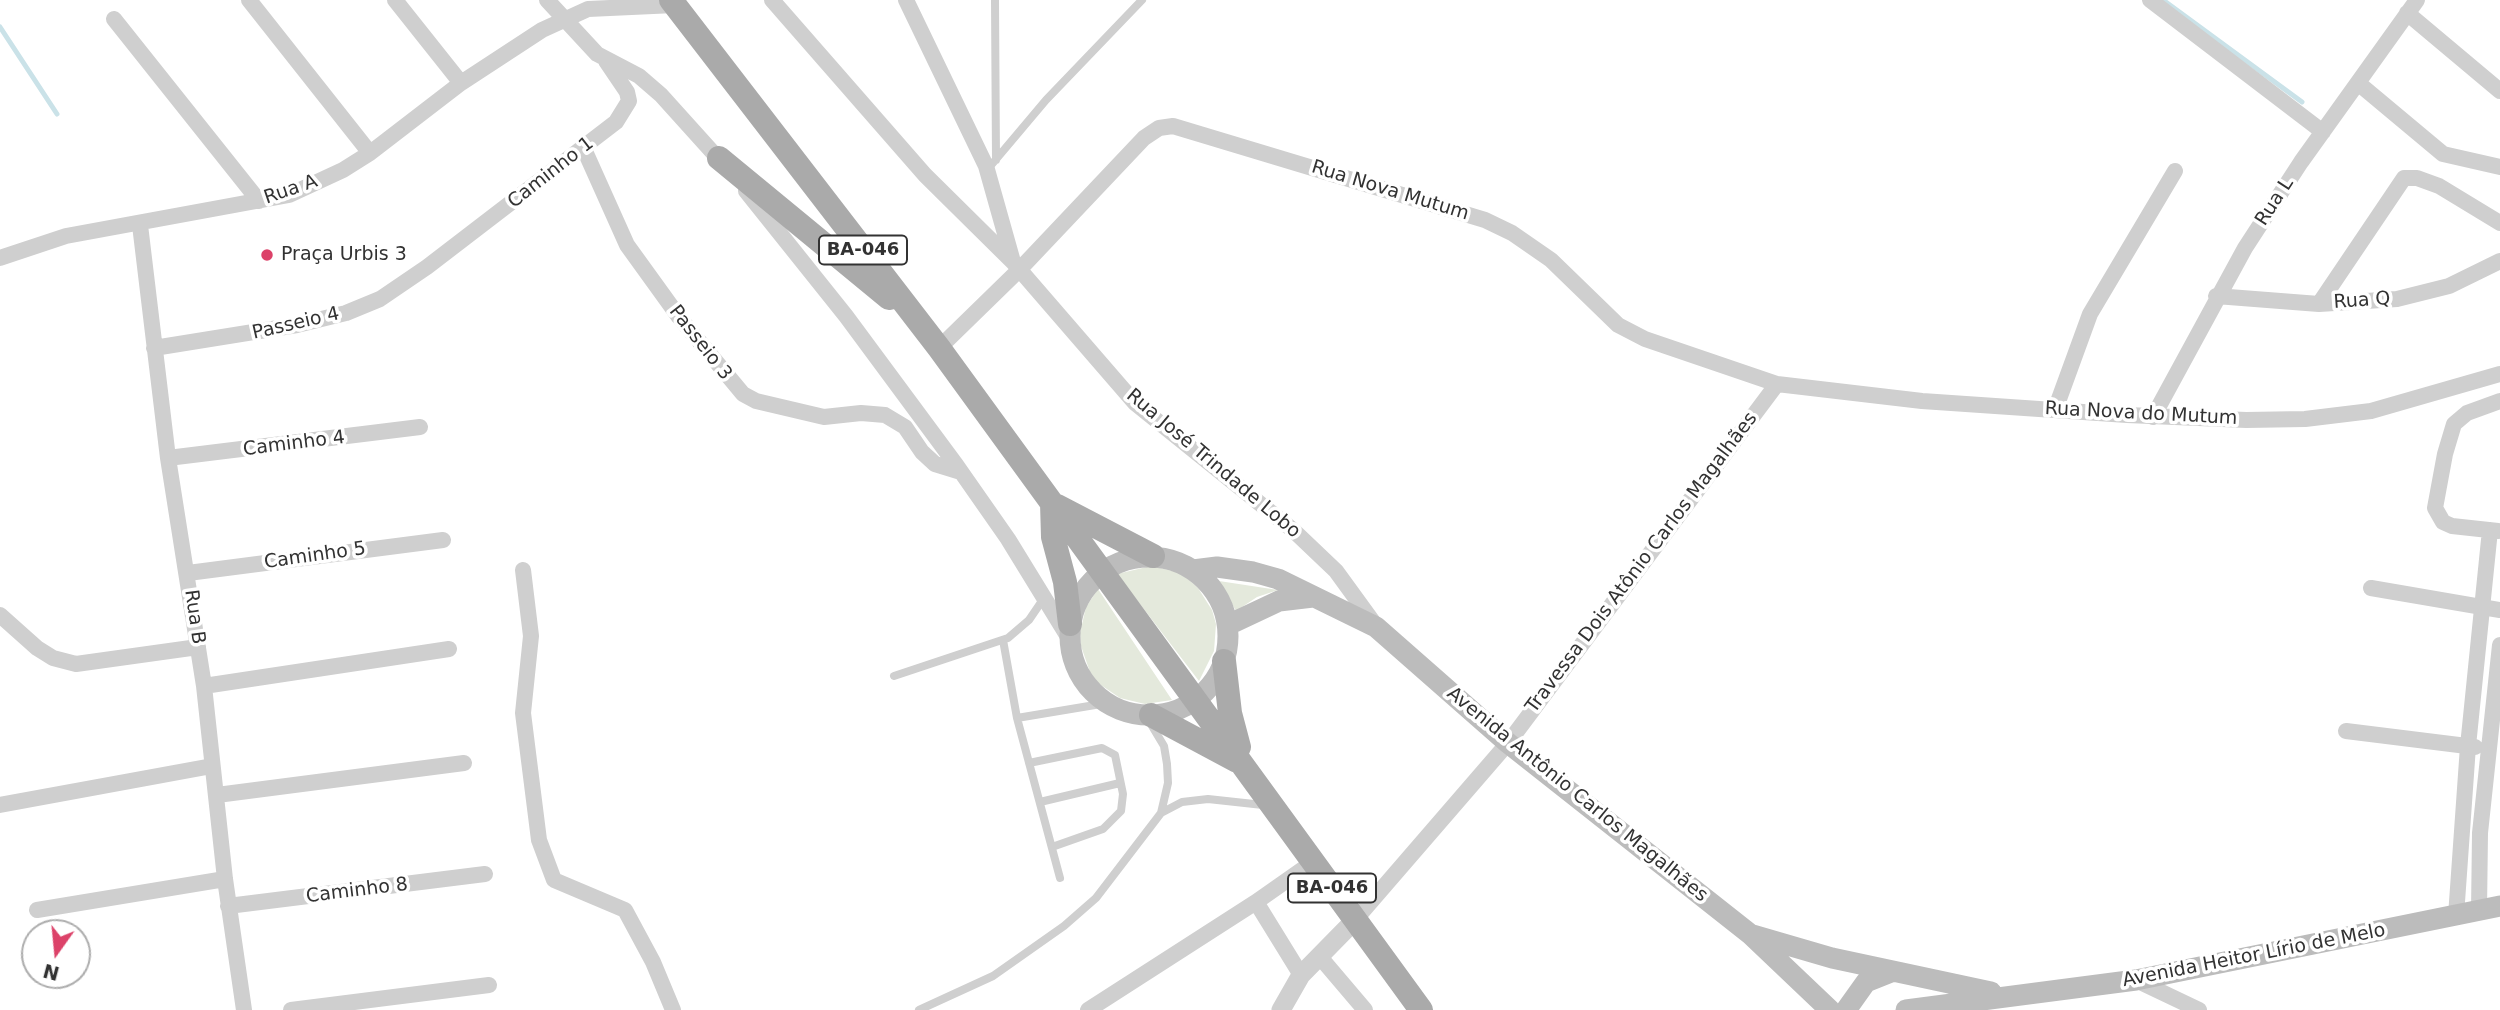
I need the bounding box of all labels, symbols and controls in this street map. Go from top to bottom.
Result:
street label: Caminho 1 [504,132,598,214]
street label: Rua Nova Mutum [1309,156,1471,226]
street label: Rua A [261,170,321,210]
street label: Rua L [2251,174,2299,230]
road number: BA-046 [819,236,907,264]
place label: Praça Urbis 3 [281,244,407,266]
marker: Praça Urbis 3 [259,247,275,263]
street label: Rua Q [2333,288,2391,314]
street label: Passeio 3 [664,301,736,385]
street label: Passeio 4 [250,303,342,345]
street label: Rua José Trindade Lobo [1121,385,1305,543]
street label: Rua Nova do Mutum [2044,398,2238,430]
street label: Travessa Dois Atônio Carlos Magalhães [1521,408,1763,718]
street label: Caminho 4 [242,426,346,462]
street label: Caminho 5 [263,538,367,574]
street label: Rua B [179,588,209,646]
street label: Avenida Antônio Carlos Magalhães [1442,683,1712,907]
street label: Caminho 8 [305,873,409,909]
road number: BA-046 [1288,874,1376,903]
north arrow [21,919,91,989]
street label: Avenida Heitor Lírio de Melo [2121,919,2387,993]
text: N [41,960,62,985]

